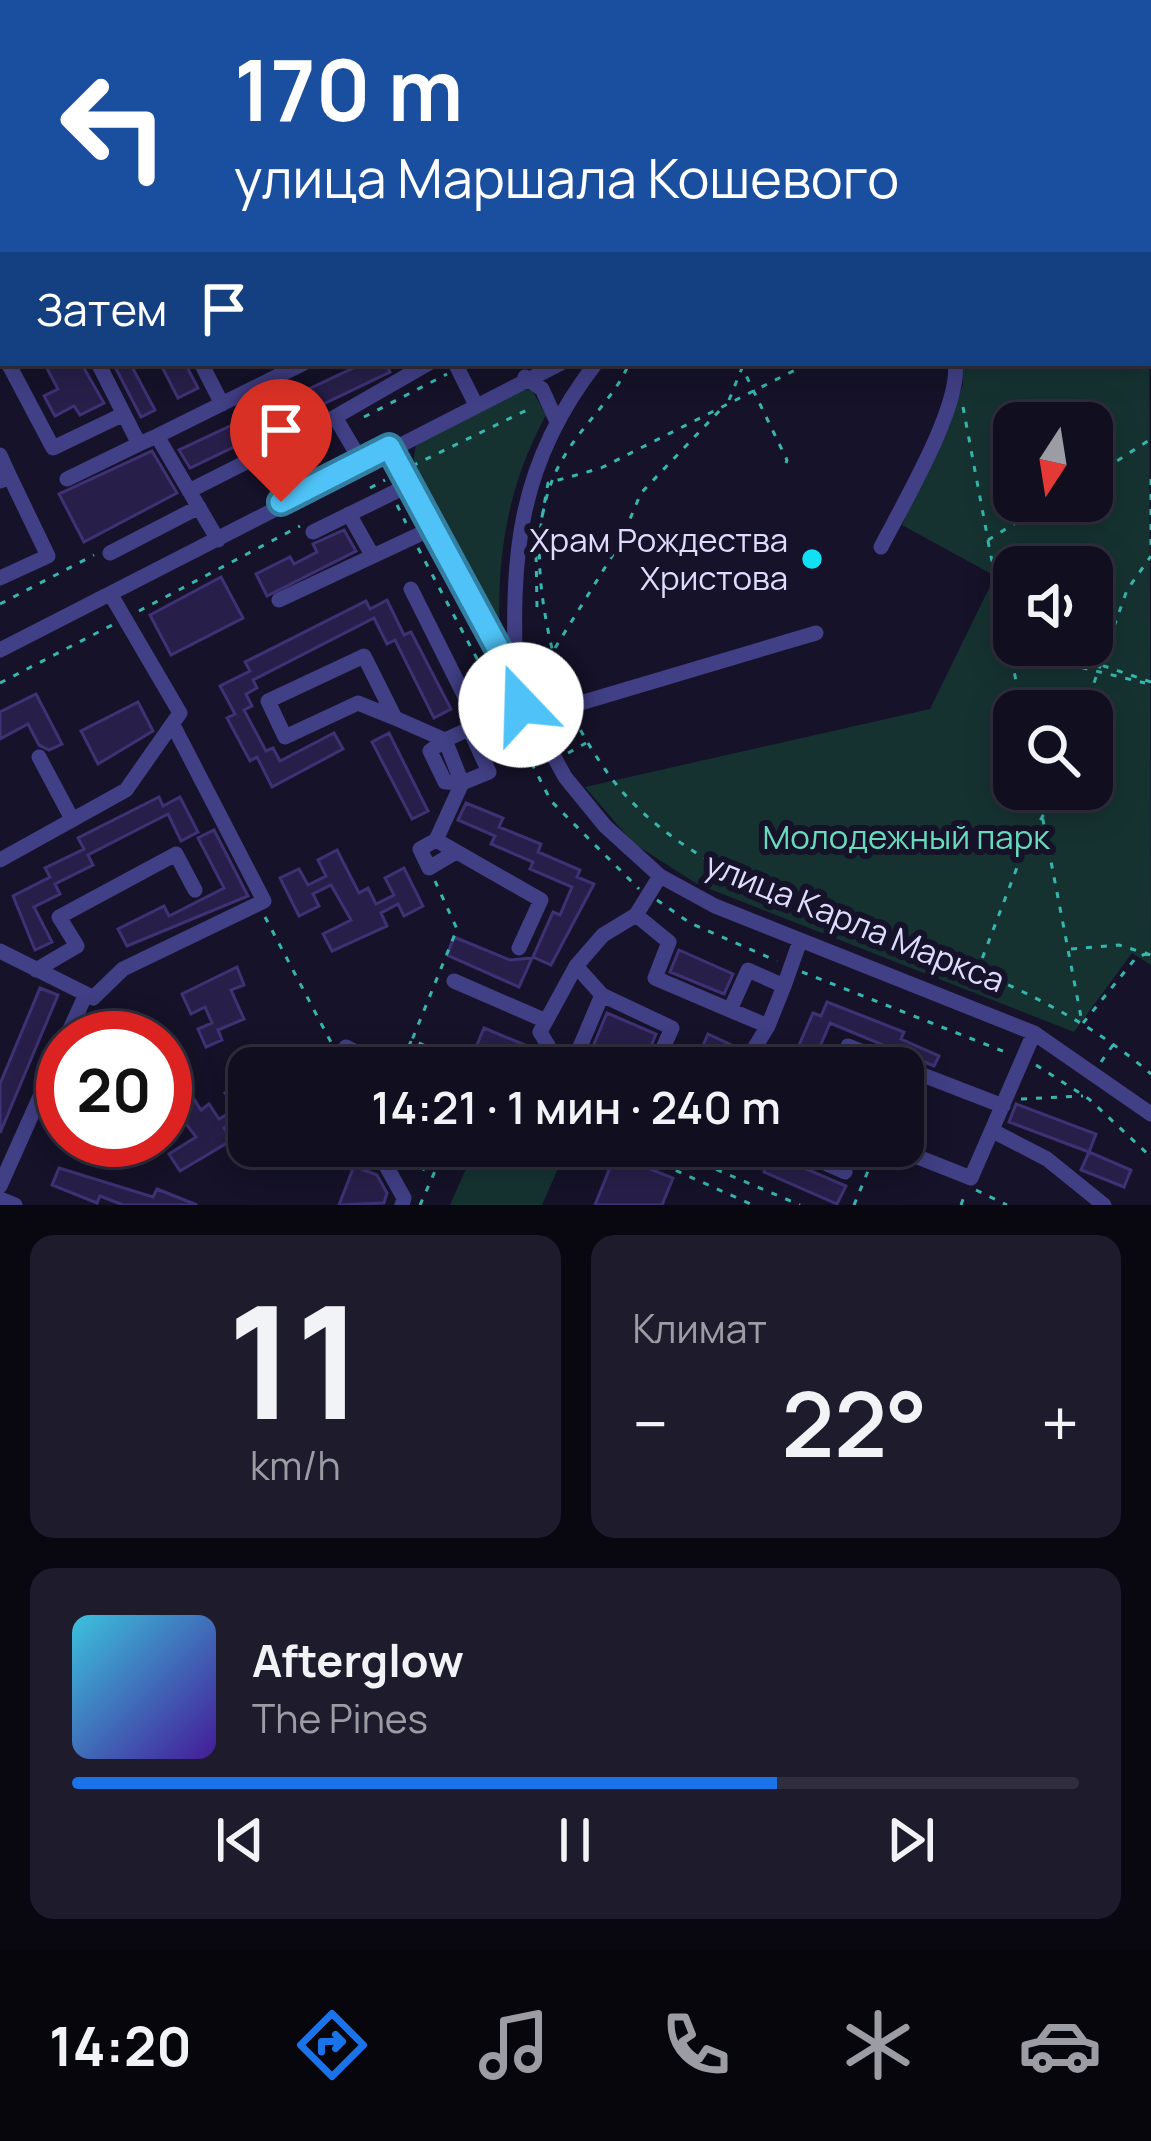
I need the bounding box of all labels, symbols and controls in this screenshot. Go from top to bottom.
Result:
text: 170 m [234,31,463,146]
icon: left [36,48,192,204]
text: улица Маршала Кошевого [234,140,899,214]
icon: arrive [191,276,257,342]
text: Затем [36,278,167,340]
pin [230,379,332,502]
icon: arrive [248,397,314,463]
north arrow [993,402,1113,522]
map controls [993,402,1113,810]
place label: Храм Рождества Христова [530,517,788,600]
marker: Храм Рождества Христова [799,546,825,572]
button: sound [993,546,1113,666]
position arrow [458,642,584,768]
button: search [993,690,1113,810]
park label: Молодежный парк [762,814,1051,859]
street label: улица Карла Маркса [699,841,1012,1002]
speed limit sign: 20 [36,1011,192,1167]
text: 14:21 · 1 мин · 240 m [371,1076,781,1138]
text: 11 [227,1253,364,1466]
text: Климат [633,1301,767,1355]
text: 22° [781,1361,928,1484]
text: − [633,1378,668,1468]
text: + [1041,1378,1079,1468]
text: km/h [250,1438,341,1492]
text: Afterglow [252,1629,464,1691]
text: The Pines [252,1691,428,1745]
icon: previous [207,1807,273,1873]
icon: pause [542,1807,608,1873]
icon: next [878,1807,944,1873]
icon: directions [290,2003,374,2087]
icon: music [472,2003,556,2087]
icon: phone [654,2003,738,2087]
icon: climate [836,2003,920,2087]
icon: car [1018,2003,1102,2087]
text: 14:20 [49,2008,192,2082]

